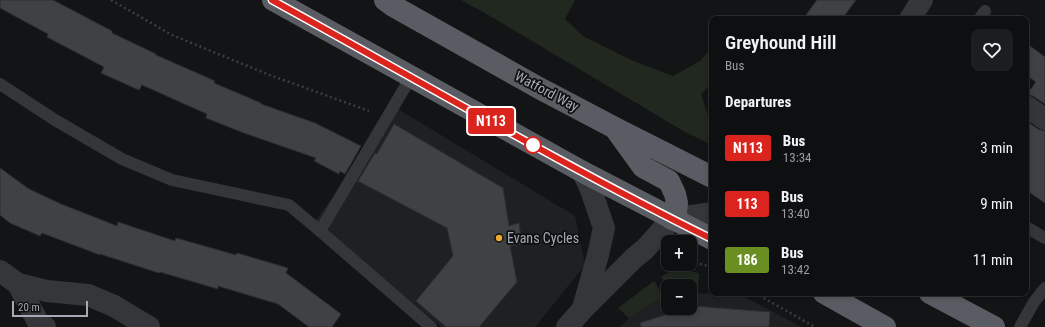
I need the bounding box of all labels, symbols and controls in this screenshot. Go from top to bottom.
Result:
button: heart [971,29,1013,71]
text: Greyhound Hill [725,31,836,54]
text: Bus [725,58,744,73]
street label: Watford Way [512,68,582,115]
text: Departures [725,93,791,111]
line badge: N113 [463,108,519,134]
text: N113 [476,113,506,129]
text: Bus [783,132,805,150]
unlabelled marker [524,136,542,154]
text: 3 min [980,139,1013,157]
text: N113 [733,140,763,156]
text: 13:34 [783,150,812,165]
text: Bus [781,188,804,206]
text: 9 min [980,195,1013,213]
text: 113 [736,196,758,212]
text: 13:40 [781,206,810,221]
place label: Evans Cycles [507,230,579,246]
marker: Evans Cycles [494,233,504,243]
map controls [661,235,697,315]
button: + [661,235,697,271]
text: Bus [781,244,804,262]
text: 11 min [973,251,1013,269]
text: 186 [736,252,758,268]
text: 13:42 [781,262,810,277]
button: − [661,279,697,315]
scale bar [12,299,88,318]
text: 20 m [18,301,40,314]

